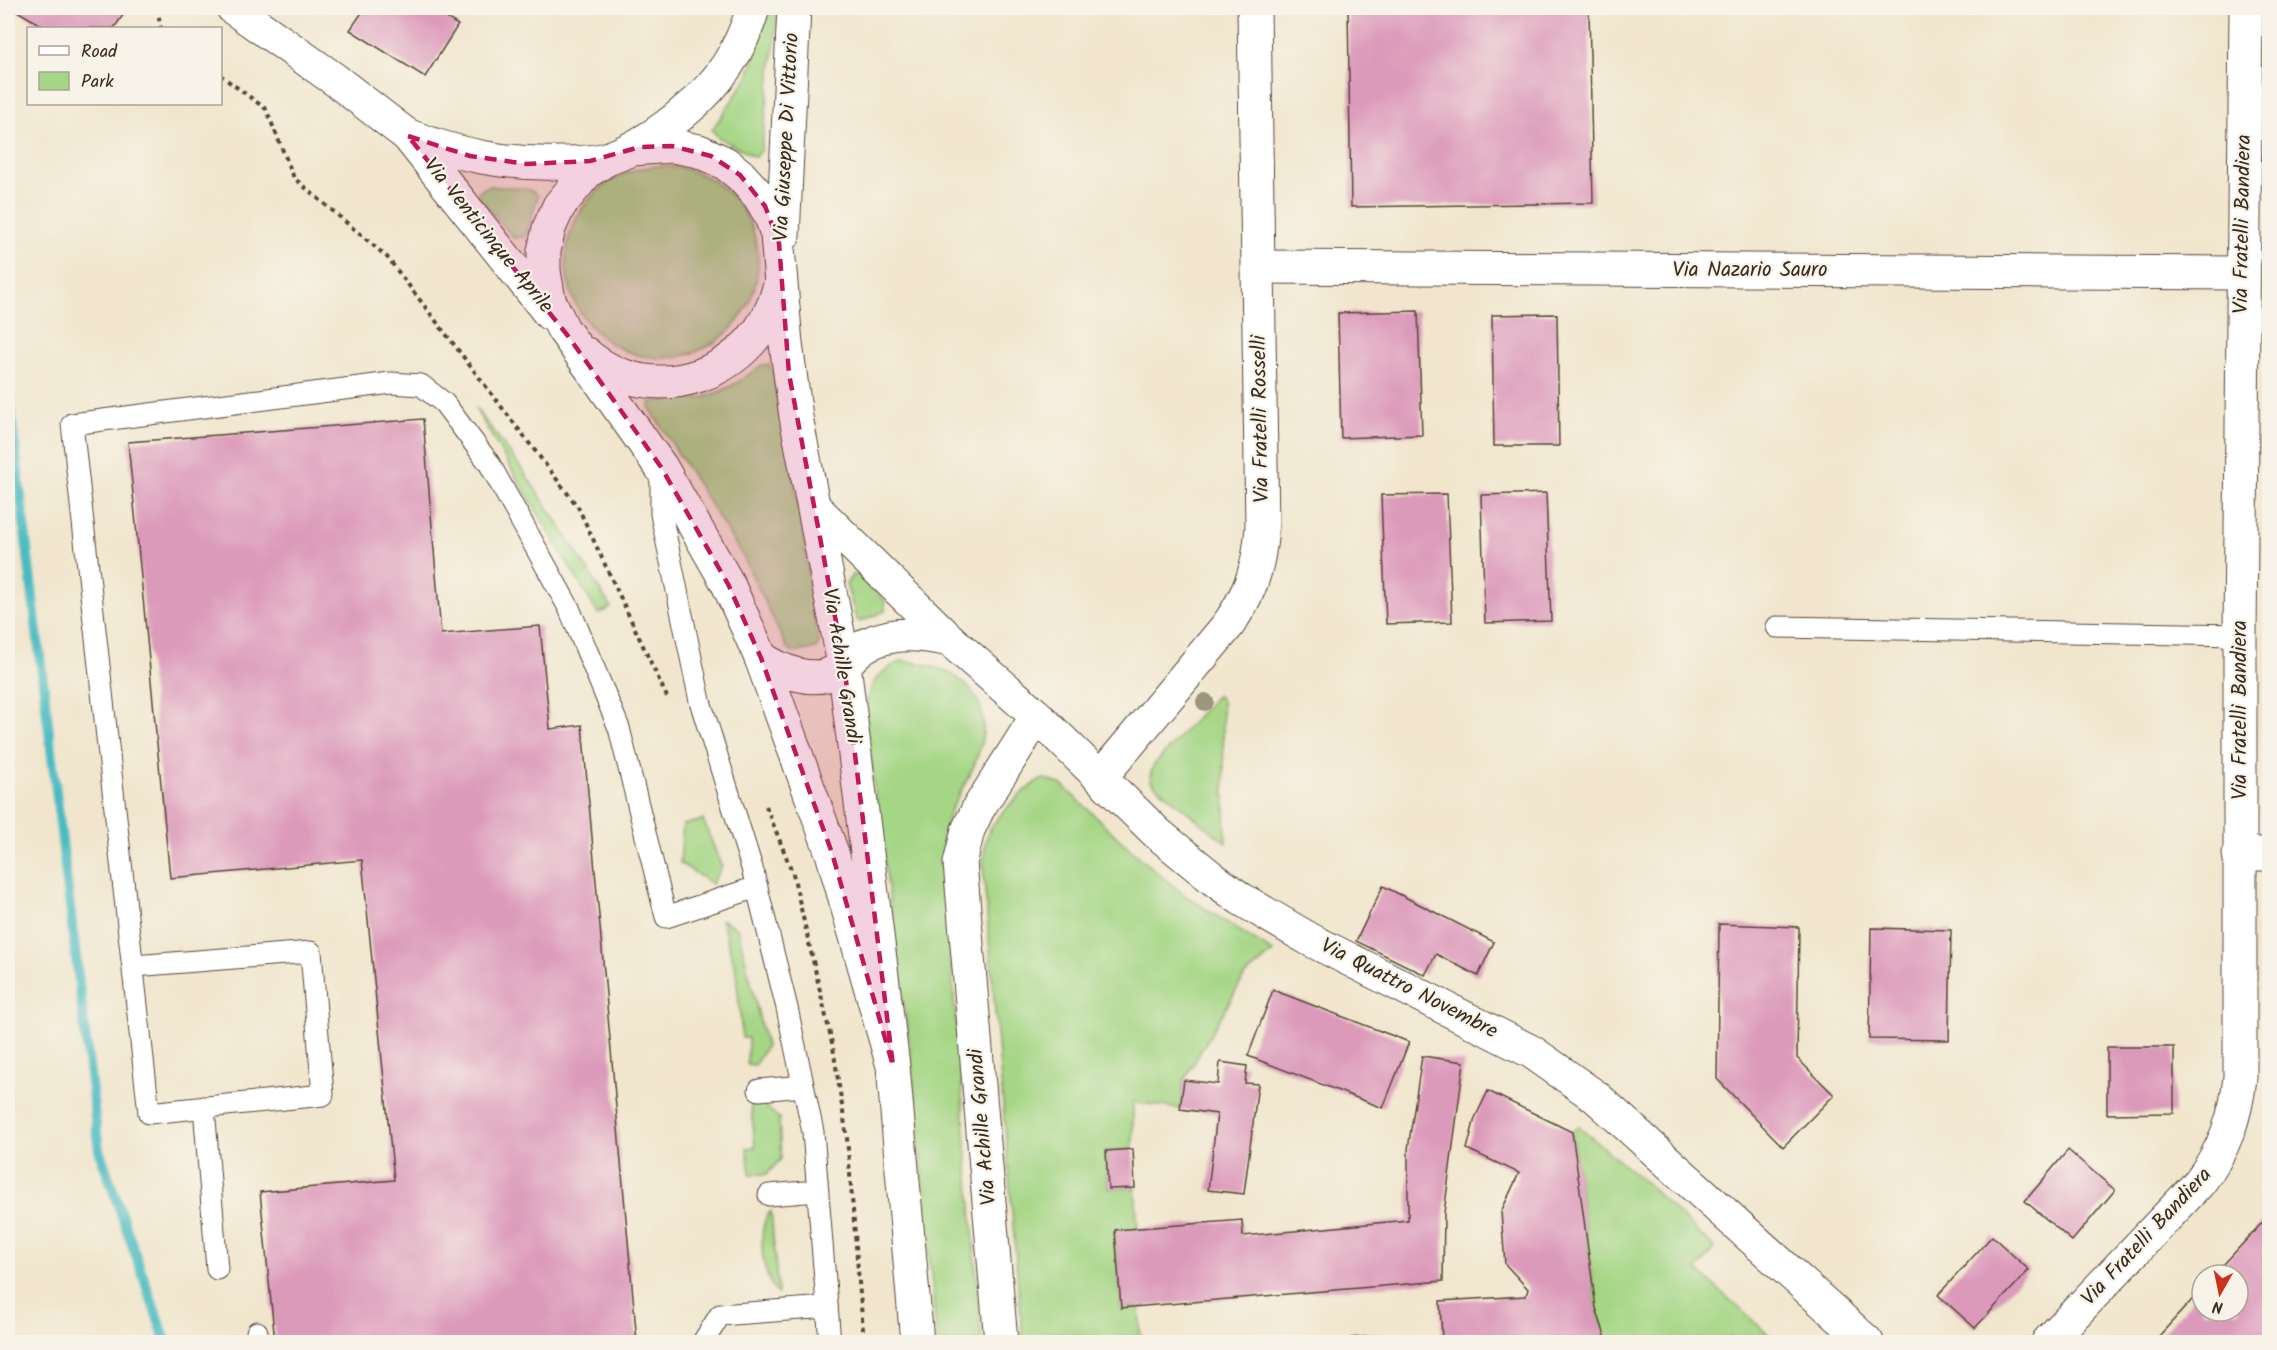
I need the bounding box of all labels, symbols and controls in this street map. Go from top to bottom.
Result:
legend [27,27,222,105]
street label: Via Giuseppe Di Vittorio [765,32,809,242]
text: Road [81,38,118,67]
text: Park [81,68,114,97]
street label: Via Fratelli Bandiera [2225,134,2261,314]
street label: Via Venticinque Aprile [415,151,562,321]
street label: Via Nazario Sauro [1672,254,1828,287]
street label: Via Fratelli Rosselli [1243,334,1279,503]
street label: Via Achille Grandi [812,586,870,747]
street label: Via Fratelli Bandiera [2224,620,2257,800]
street label: Via Quattro Novembre [1315,930,1504,1048]
street label: Via Achille Grandi [960,1046,1006,1207]
street label: Via Fratelli Bandiera [2074,1160,2220,1314]
north arrow [2190,1263,2250,1323]
text: N [2211,1293,2225,1319]

